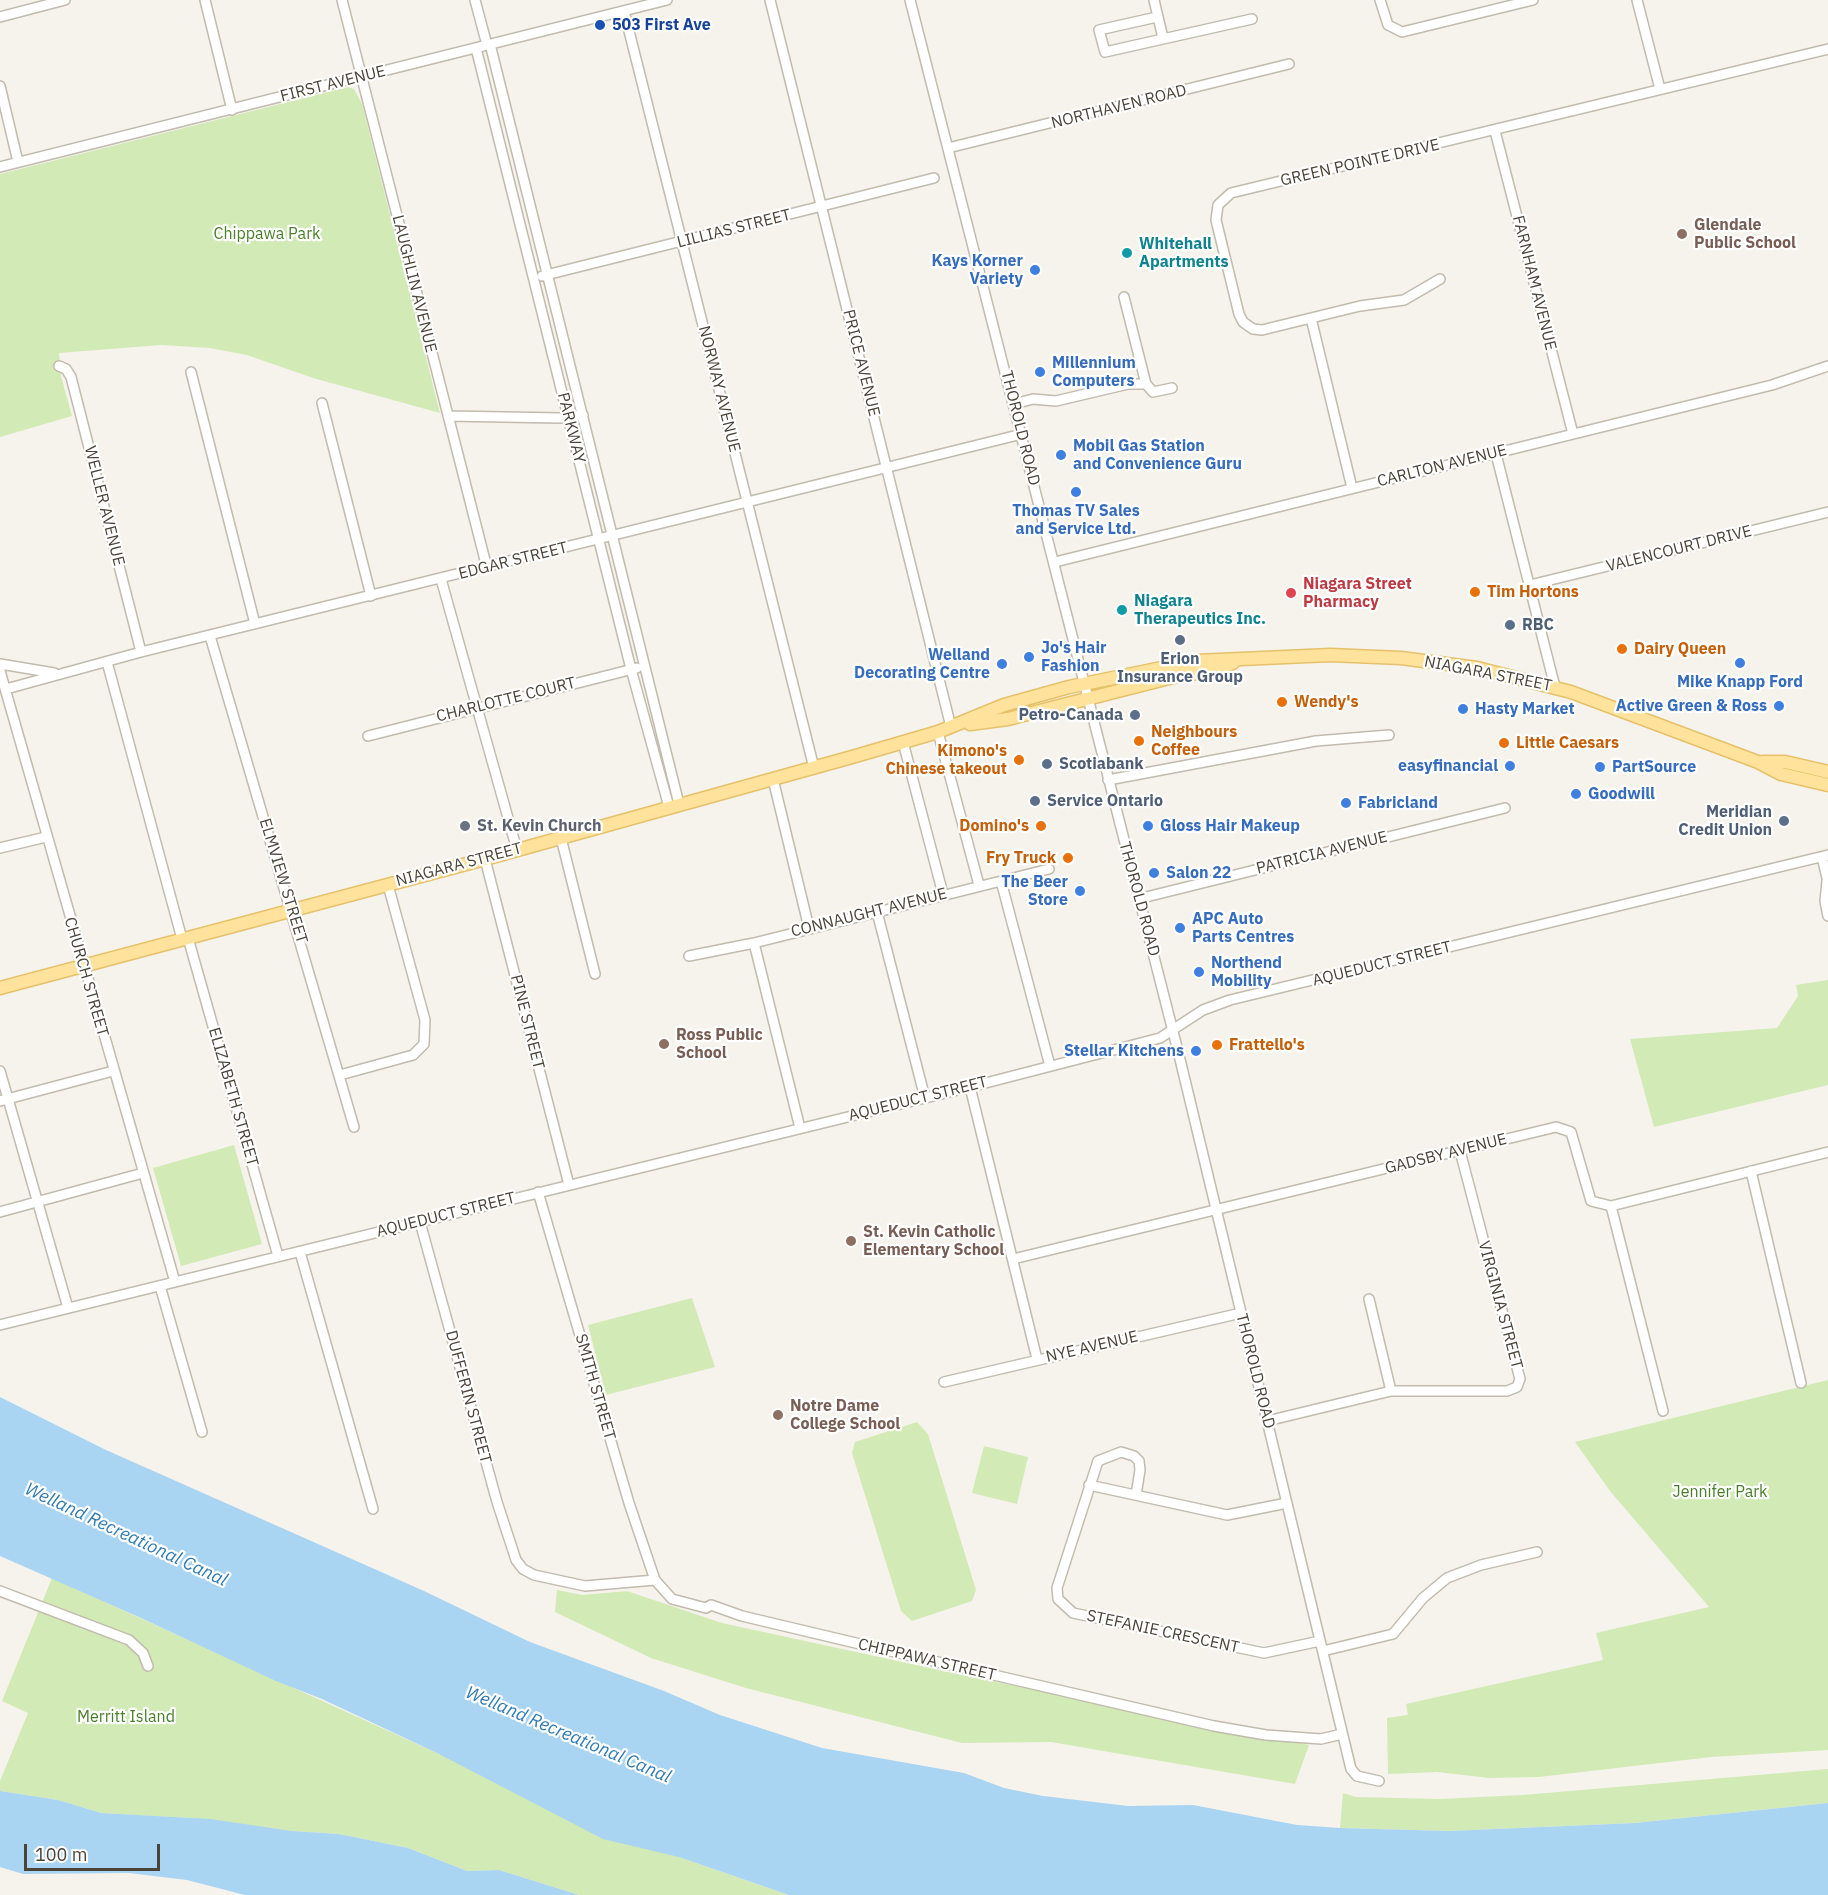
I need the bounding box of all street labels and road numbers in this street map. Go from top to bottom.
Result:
street label: FIRST AVENUE [278,62,388,106]
street label: NORTHAVEN ROAD [1049,81,1189,133]
street label: GREEN POINTE DRIVE [1279,135,1441,191]
street label: LILLIAS STREET [675,206,793,252]
street label: LAUGHLIN AVENUE [388,213,440,355]
street label: FARNHAM AVENUE [1508,213,1560,353]
street label: PRICE AVENUE [838,308,884,418]
street label: NORWAY AVENUE [694,324,744,454]
street label: THOROLD ROAD [996,368,1044,488]
street label: PARKWAY [553,390,589,466]
street label: CARLTON AVENUE [1375,441,1509,491]
street label: WELLER AVENUE [80,444,128,568]
street label: VALENCOURT DRIVE [1604,522,1754,576]
street label: EDGAR STREET [456,538,570,584]
street label: NIAGARA STREET [1423,652,1553,696]
street label: CHARLOTTE COURT [434,673,578,727]
street label: ELMVIEW STREET [255,816,311,946]
street label: PATRICIA AVENUE [1254,827,1390,879]
street label: NIAGARA STREET [394,839,524,891]
street label: THOROLD ROAD [1114,840,1164,958]
street label: CONNAUGHT AVENUE [789,884,949,942]
street label: CHURCH STREET [60,915,112,1039]
street label: AQUEDUCT STREET [1311,937,1453,991]
street label: PINE STREET [506,973,548,1071]
street label: ELIZABETH STREET [204,1025,262,1169]
street label: AQUEDUCT STREET [847,1072,989,1126]
street label: GADSBY AVENUE [1383,1130,1509,1178]
street label: AQUEDUCT STREET [375,1188,517,1242]
street label: VIRGINIA STREET [1474,1239,1526,1371]
street label: THOROLD ROAD [1231,1311,1279,1431]
street label: NYE AVENUE [1044,1327,1140,1367]
street label: DUFFERIN STREET [441,1328,495,1466]
street label: SMITH STREET [571,1332,619,1442]
street label: STEFANIE CRESCENT [1085,1606,1241,1658]
street label: CHIPPAWA STREET [856,1635,998,1685]

